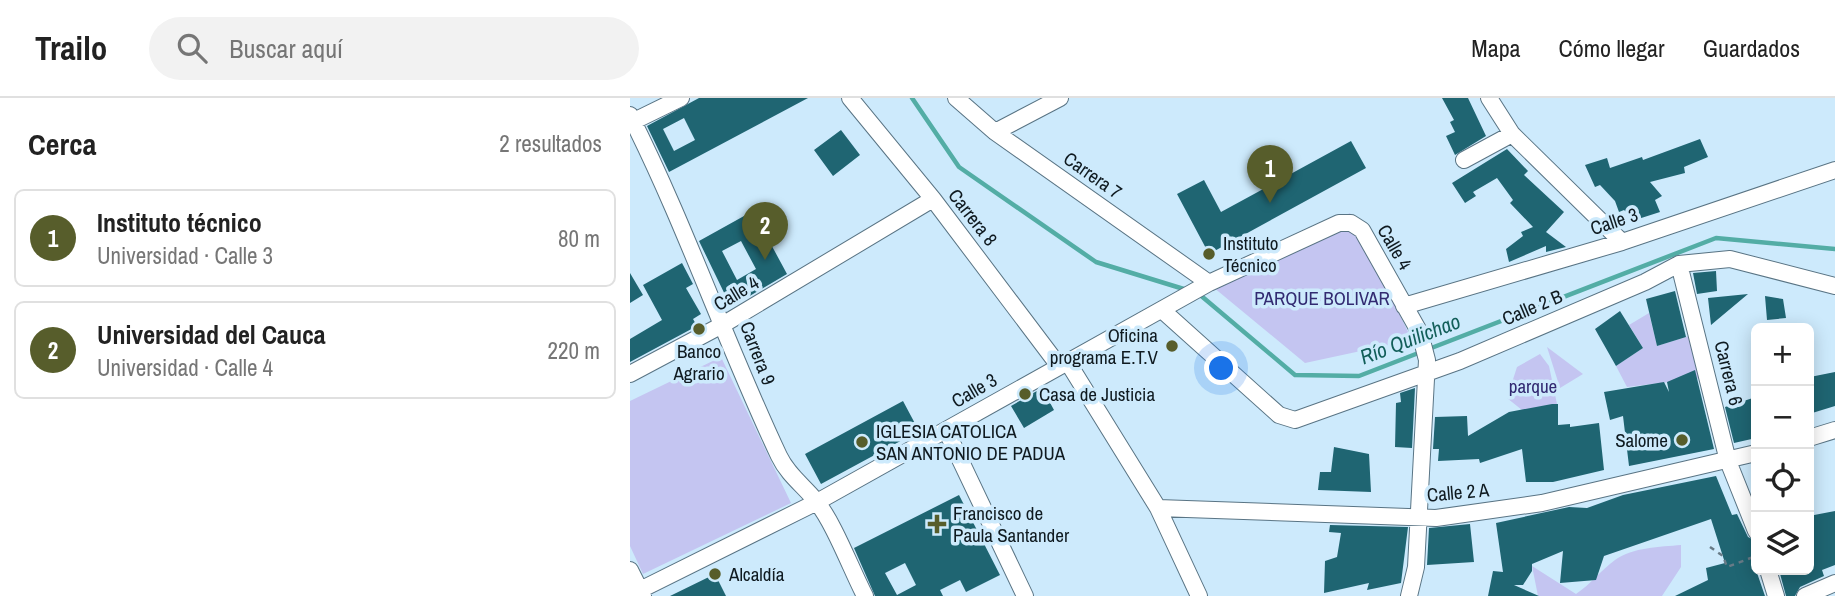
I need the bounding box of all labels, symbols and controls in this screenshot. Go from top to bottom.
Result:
search box [149,17,639,80]
text: Trailo [35,26,107,70]
icon: search [173,29,211,67]
text: Buscar aquí [229,31,343,66]
text: Mapa [1471,32,1521,64]
text: Cómo llegar [1559,32,1665,64]
text: Guardados [1703,32,1800,64]
text: Cerca [28,124,96,164]
text: 2 resultados [499,128,602,159]
street label: Carrera 7 [1059,145,1128,205]
pin: 1 [1247,145,1293,203]
street label: Carrera 8 [942,183,1004,251]
street label: Calle 3 [1587,201,1641,241]
pin: 2 [742,202,788,260]
text: Instituto técnico [97,205,262,240]
street label: Calle 4 [1372,219,1419,275]
text: 1 [48,223,58,254]
text: 80 m [558,223,600,254]
place label: Instituto Técnico [1223,230,1278,278]
text: Universidad · Calle 3 [97,240,273,271]
marker: Instituto Técnico [1201,246,1217,262]
street label: Calle 4 [709,269,764,317]
street label: Calle 2 B [1498,283,1566,331]
park label: PARQUE BOLIVAR [1254,285,1390,311]
water label: Río Quilichao [1356,307,1464,371]
text: Universidad del Cauca [97,317,326,352]
street label: Carrera 9 [734,318,782,388]
marker: Banco Agrario [691,321,707,337]
place label: Oficina programa E.T.V [1050,322,1159,370]
map controls [1751,323,1814,575]
button: + [1751,323,1814,386]
text: 2 [48,335,58,366]
text: 220 m [548,335,600,366]
place label: Banco Agrario [672,338,725,386]
marker: Oficina programa E.T.V [1164,338,1180,354]
street label: Carrera 6 [1708,338,1750,408]
your location [1204,351,1238,385]
text: Universidad · Calle 4 [97,352,273,383]
street label: Calle 3 [946,367,1002,413]
park label: parque [1509,373,1557,399]
place label: Casa de Justicia [1039,381,1155,407]
marker: Casa de Justicia [1017,386,1033,402]
button: − [1751,386,1814,449]
place label: IGLESIA CATOLICA SAN ANTONIO DE PADUA [876,418,1066,466]
place label: Salome [1615,427,1668,453]
marker: Salome [1674,432,1690,448]
marker: IGLESIA CATOLICA SAN ANTONIO DE PADUA [854,434,870,450]
button: locate [1751,449,1814,512]
street label: Calle 2 A [1426,476,1491,508]
place label: Francisco de Paula Santander [953,500,1070,548]
button: layers [1751,512,1814,575]
marker: Francisco de Paula Santander [927,514,947,534]
place label: Alcaldía [728,561,785,587]
marker: Alcaldía [707,566,723,582]

